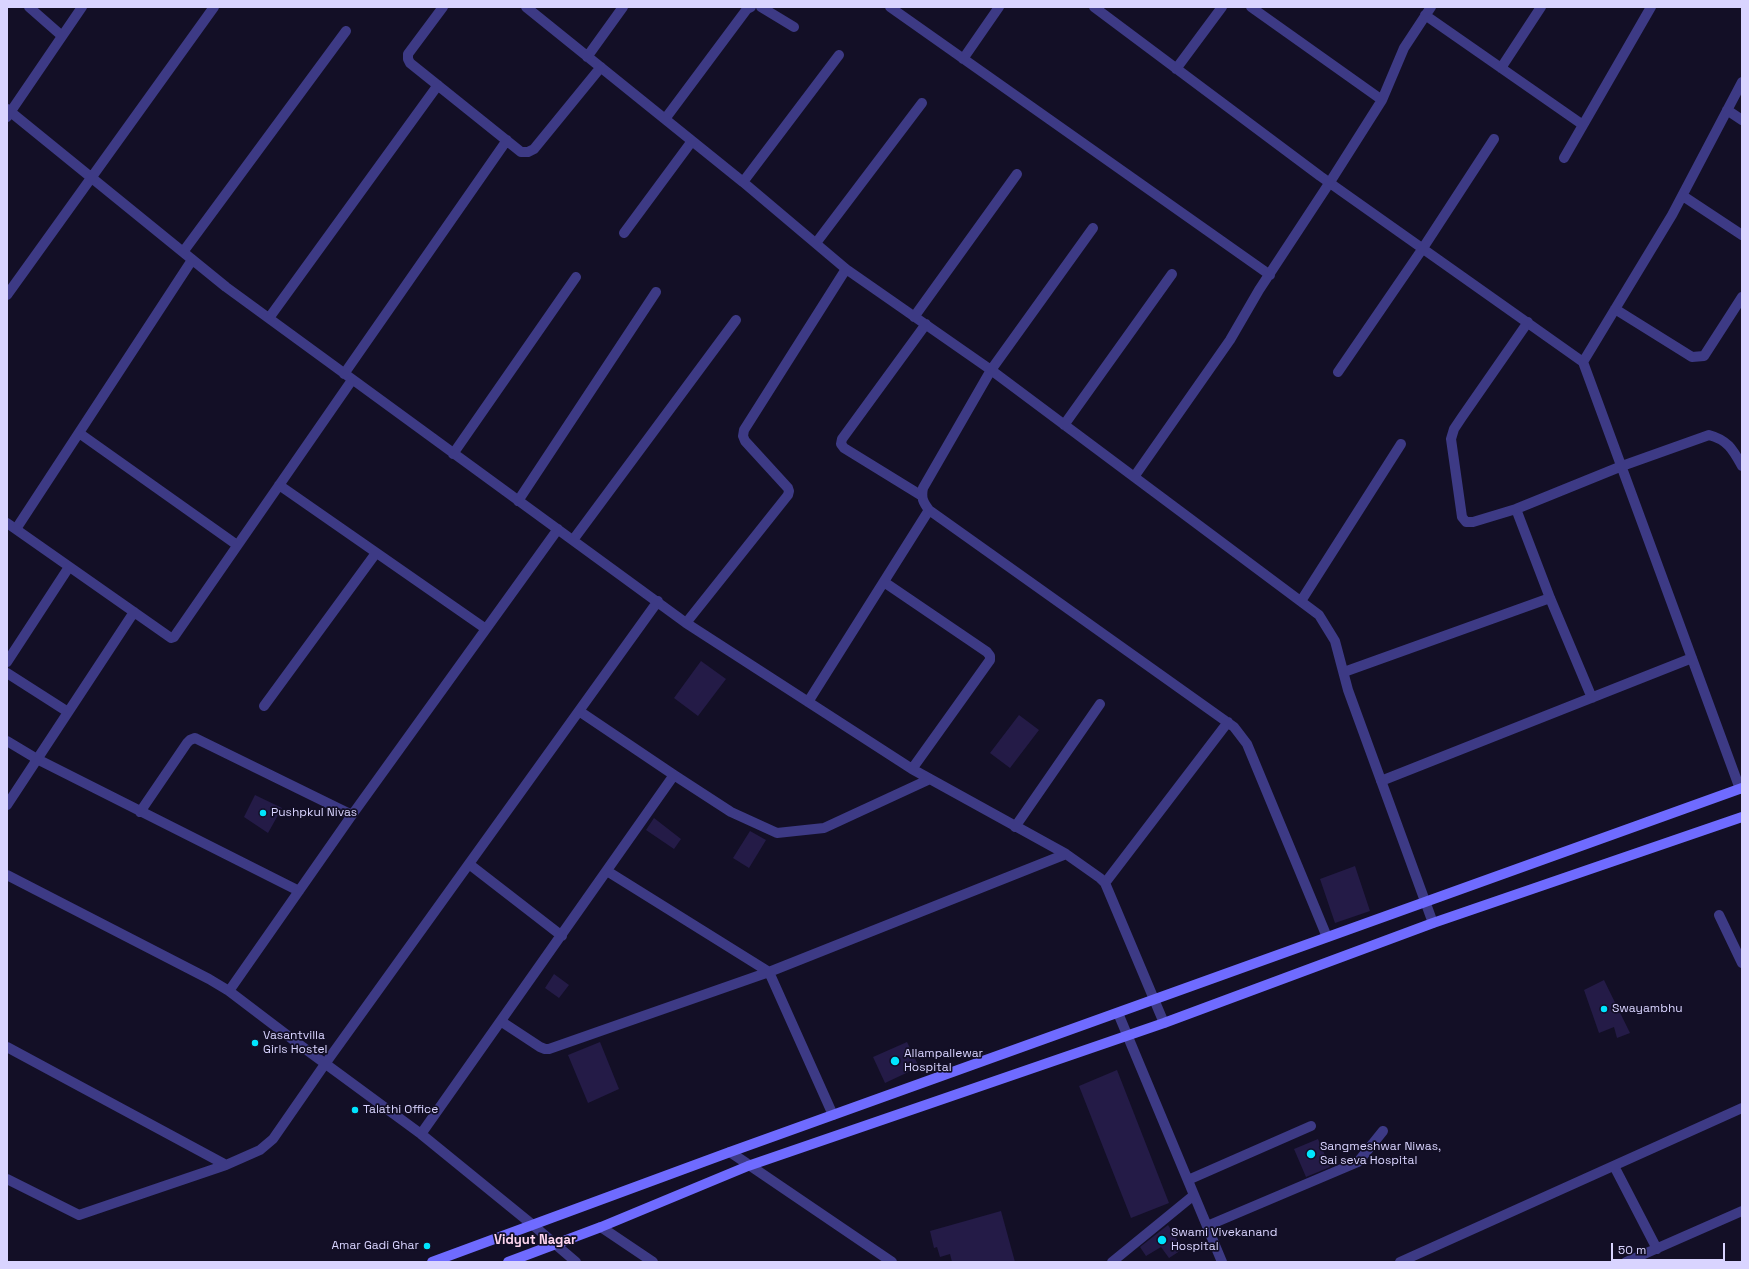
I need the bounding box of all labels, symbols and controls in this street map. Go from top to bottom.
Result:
place label: Pushpkul Nivas [271,806,357,820]
marker: Pushpkul Nivas [258,808,268,818]
place label: Swayambhu [1612,1002,1683,1016]
marker: Swayambhu [1599,1004,1609,1014]
place label: Vasantvilla Girls Hostel [263,1029,328,1057]
marker: Vasantvilla Girls Hostel [250,1038,260,1048]
place label: Allampallewar Hospital [904,1047,983,1075]
marker: Allampallewar Hospital [889,1055,901,1067]
place label: Talathi Office [363,1103,438,1117]
marker: Talathi Office [350,1105,360,1115]
place label: Sangmeshwar Niwas, Sai seva Hospital [1320,1140,1441,1168]
marker: Sangmeshwar Niwas, Sai seva Hospital [1305,1148,1317,1160]
place label: Swami Vivekanand Hospital [1171,1226,1277,1254]
district label: Vidyut Nagar [494,1232,576,1248]
marker: Swami Vivekanand Hospital [1156,1234,1168,1246]
scale bar [1613,1235,1727,1261]
place label: Amar Gadi Ghar [332,1239,419,1253]
marker: Amar Gadi Ghar [422,1241,432,1251]
text: 50 m [1618,1242,1646,1258]

